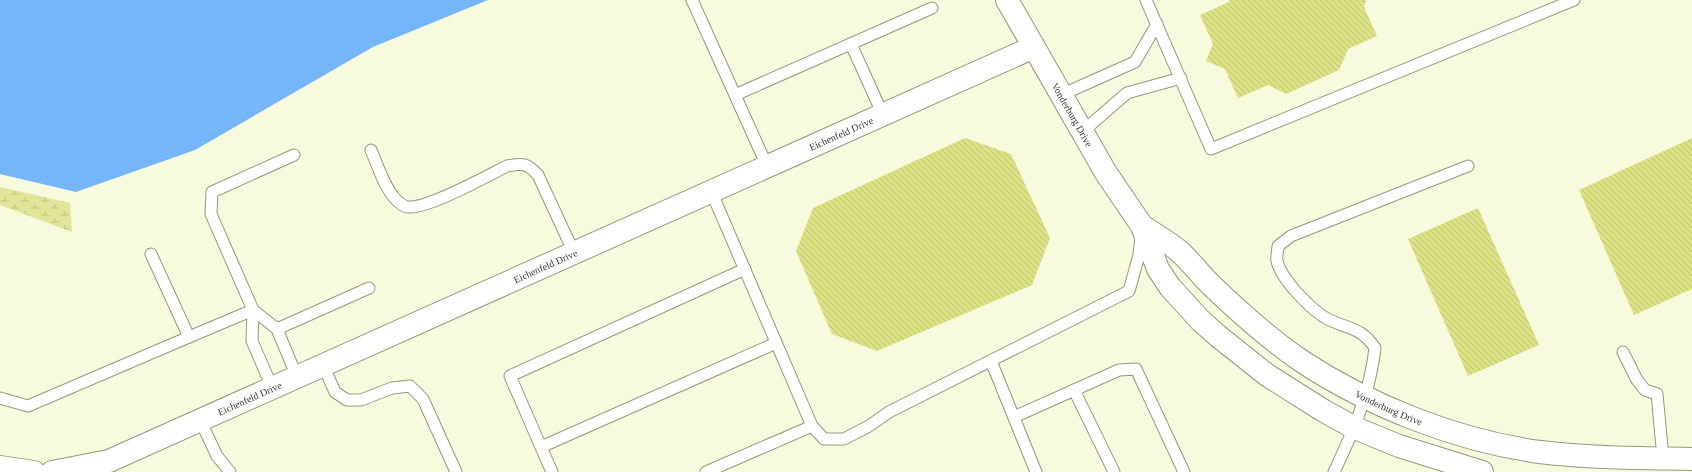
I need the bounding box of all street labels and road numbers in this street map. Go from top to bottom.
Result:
street label: Vonderburg Drive [1050,81,1096,149]
street label: Eichenfeld Drive [807,114,875,152]
street label: Eichenfeld Drive [512,246,579,285]
street label: Eichenfeld Drive [216,379,284,417]
street label: Vonderburg Drive [1354,388,1425,427]

